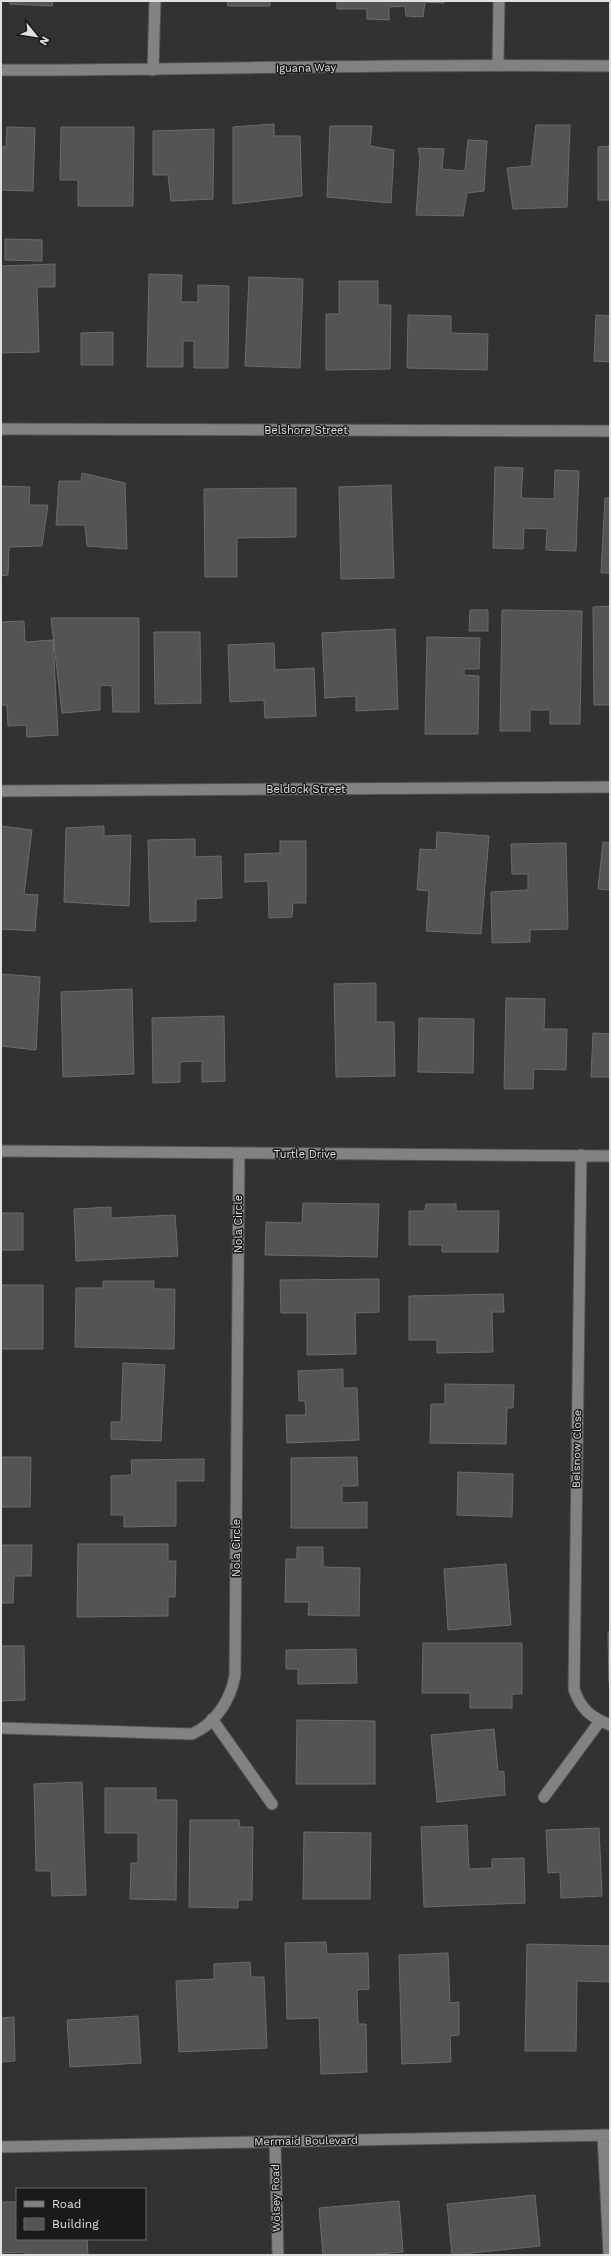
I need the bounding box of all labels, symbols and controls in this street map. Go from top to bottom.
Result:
north arrow [16,16,56,56]
text: N [37,34,52,48]
street label: Iguana Way [276,61,336,75]
street label: Belshore Street [264,424,348,437]
street label: Beldock Street [266,783,346,796]
street label: Turtle Drive [274,1148,336,1161]
street label: Nola Circle [232,1195,245,1253]
street label: Belsnow Close [570,1410,584,1488]
street label: Nola Circle [230,1519,243,1577]
street label: Mermaid Boulevard [254,2134,358,2148]
street label: Wolsey Road [269,2164,283,2232]
legend [16,2188,146,2240]
text: Road [52,2197,81,2211]
text: Building [52,2217,99,2231]

